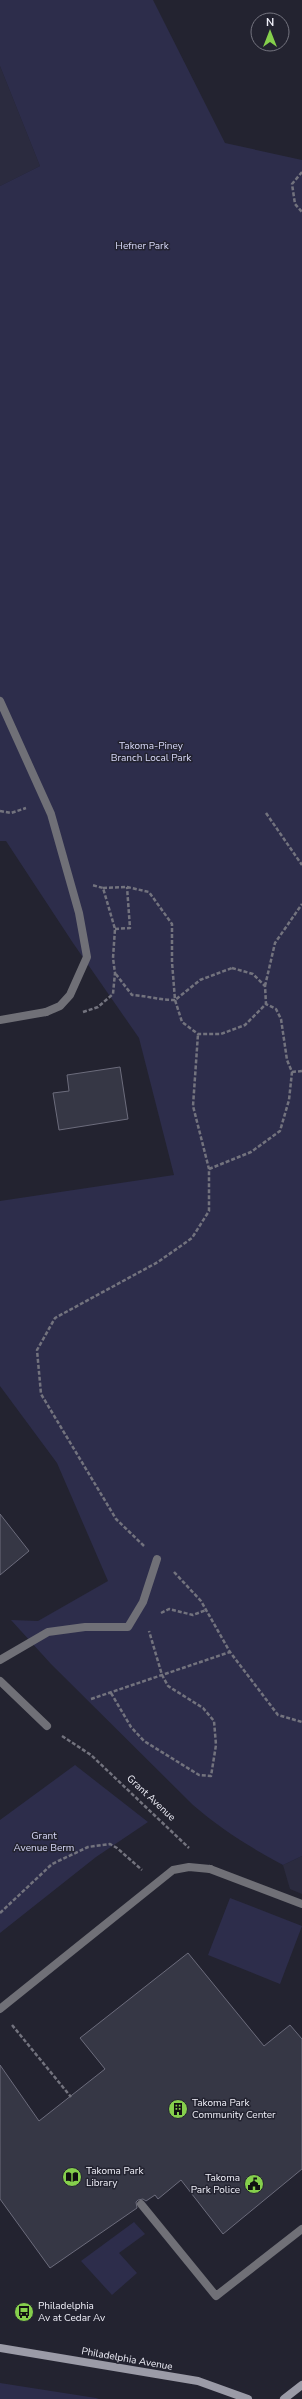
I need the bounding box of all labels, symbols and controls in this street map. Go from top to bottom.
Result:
north arrow [250,12,290,52]
text: N [266,15,274,30]
park label: Hefner Park [115,239,170,253]
park label: Takoma-Piney Branch Local Park [111,739,192,765]
street label: Grant Avenue [124,1772,178,1824]
park label: Grant Avenue Berm [14,1829,74,1855]
place label: Takoma Park Community Center [192,2096,276,2122]
building icon: Takoma Park Community Center [167,2098,189,2120]
place label: Takoma Park Library [86,2164,144,2190]
library icon: Takoma Park Library [61,2166,83,2188]
place label: Takoma Park Police [191,2171,240,2197]
public building icon: Takoma Park Police [243,2173,265,2195]
place label: Philadelphia Av at Cedar Av [38,2299,106,2325]
bus stop icon: Philadelphia Av at Cedar Av [13,2301,35,2323]
street label: Philadelphia Avenue [80,2344,174,2374]

